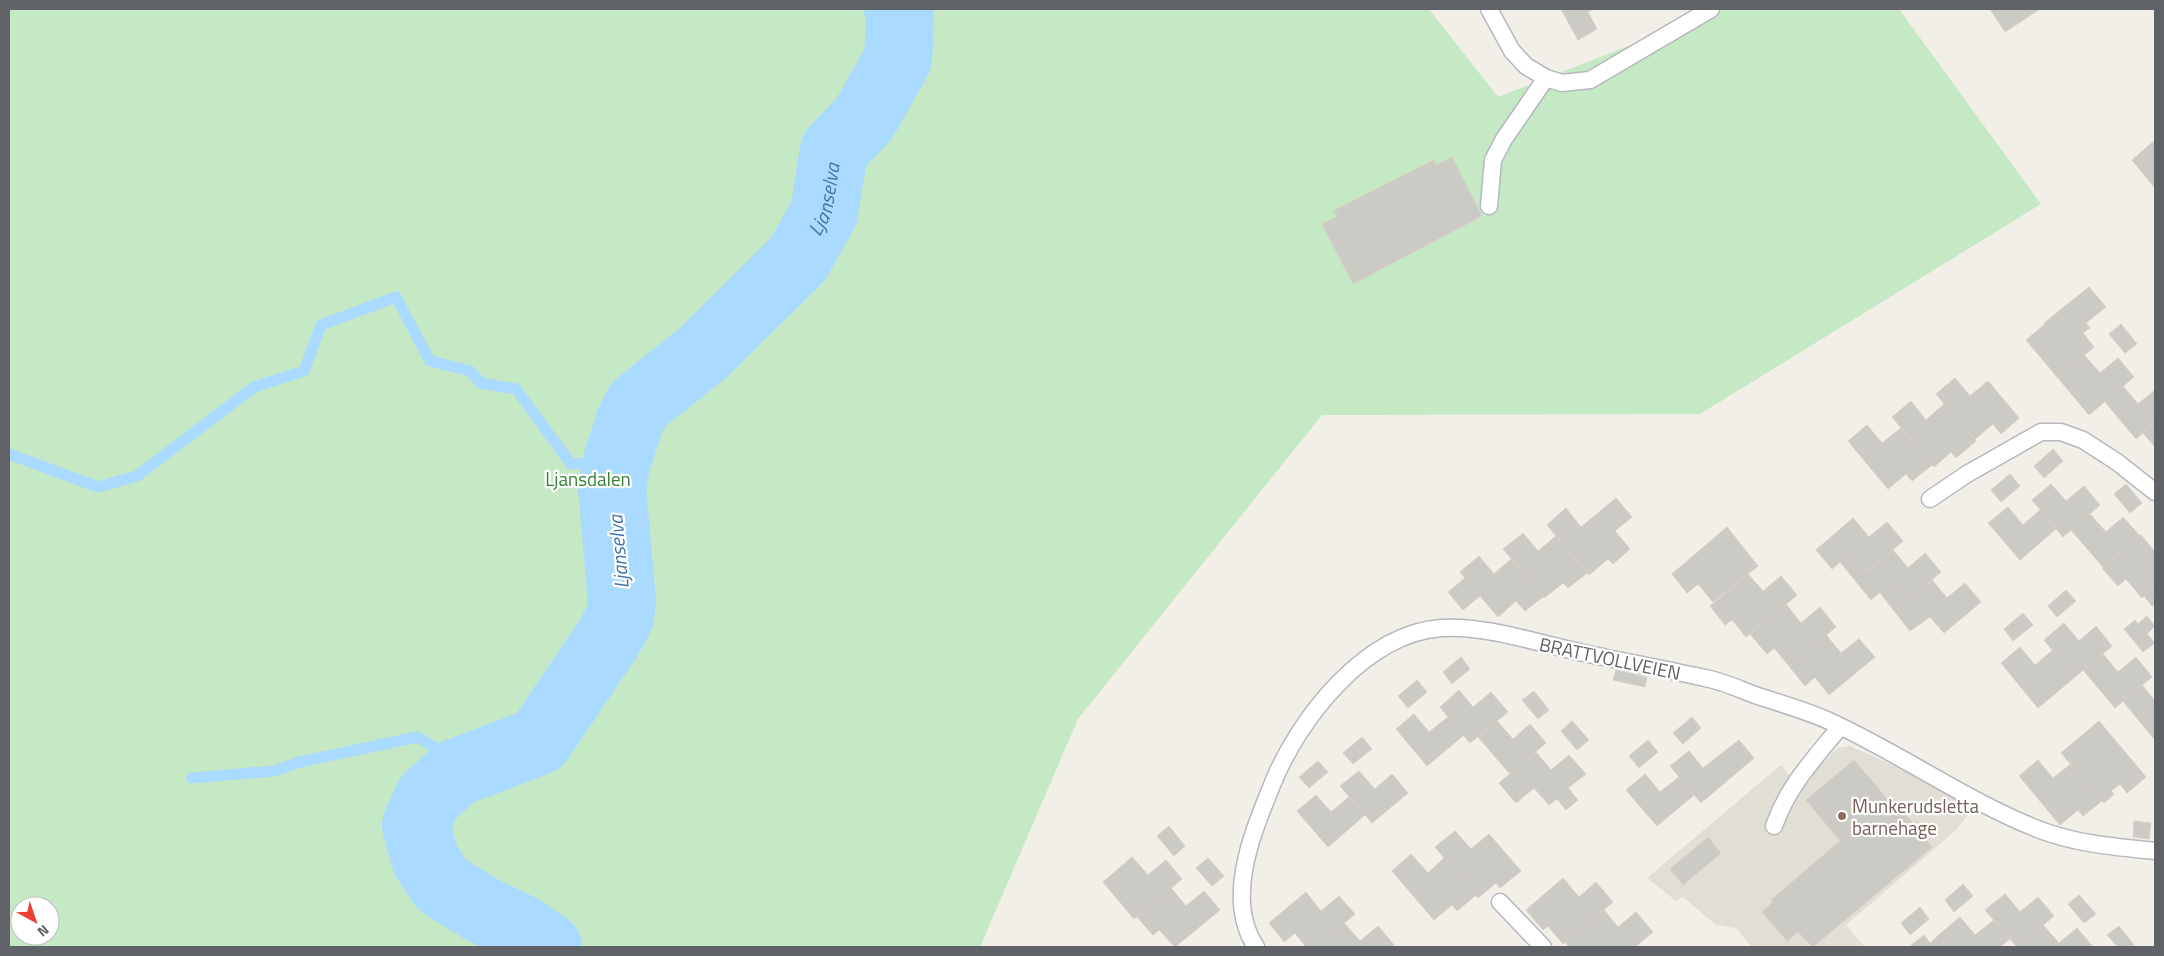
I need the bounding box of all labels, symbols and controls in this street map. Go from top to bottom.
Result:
water label: Ljanselva [799,160,847,241]
park label: Ljansdalen [545,464,631,493]
water label: Ljanselva [599,513,637,590]
street label: BRATTVOLLVEIEN [1537,629,1683,687]
place label: Munkerudsletta barnehage [1852,791,1980,842]
marker: Munkerudsletta barnehage [1836,810,1848,822]
north arrow [10,896,60,946]
text: N [33,920,54,943]

